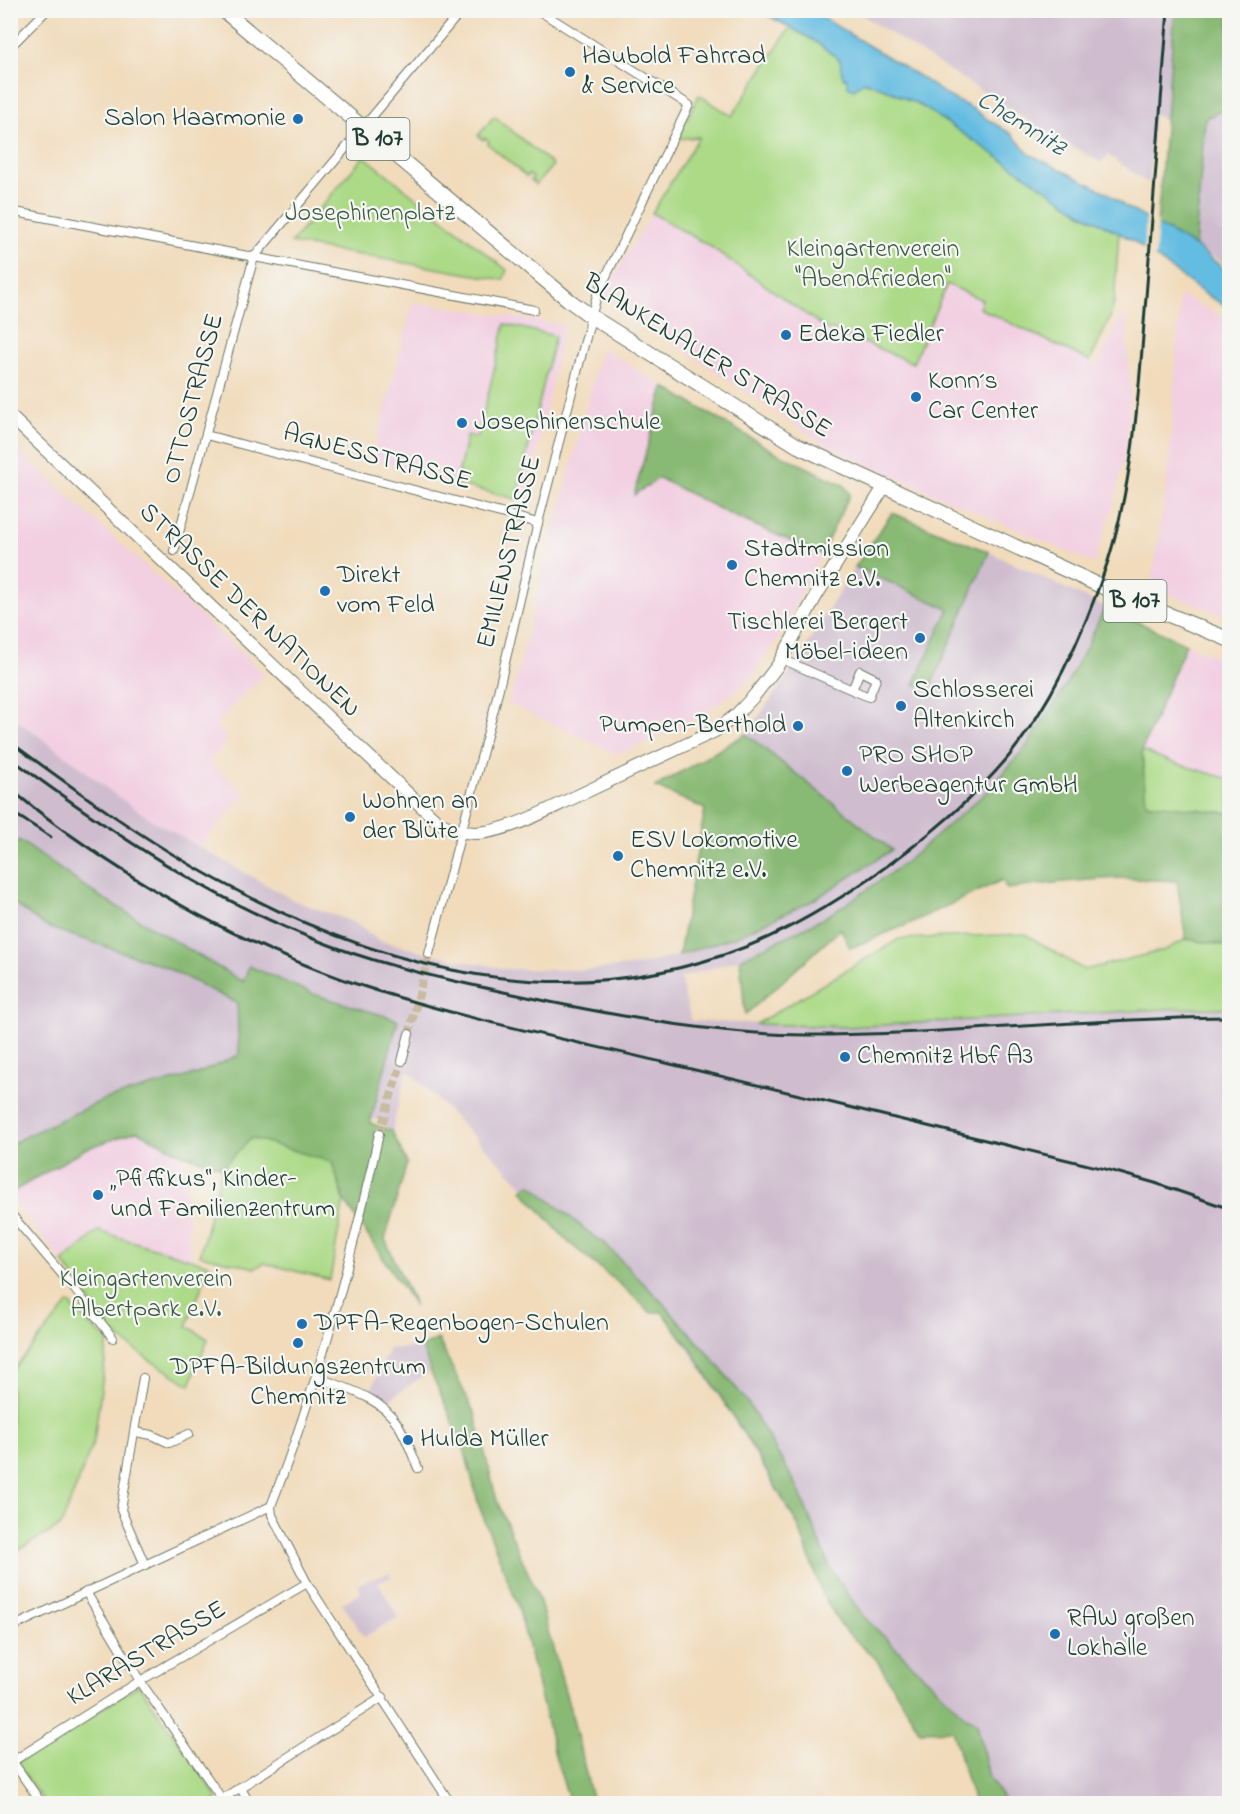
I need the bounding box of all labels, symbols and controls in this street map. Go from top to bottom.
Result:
place label: Haubold Fahrrad & Service [582,38,766,106]
marker: Haubold Fahrrad & Service [563,65,577,79]
water label: Chemnitz [969,81,1075,168]
place label: Salon Haarmonie [104,100,286,138]
marker: Salon Haarmonie [291,112,305,126]
road number: B 107 [346,118,410,160]
park label: Josephinenplatz [285,195,455,233]
park label: Kleingartenverein "Abendfrieden" [787,231,959,299]
street label: BLANKENAUER STRASSE [574,264,839,449]
street label: OTTOSTRASSE [153,310,235,488]
place label: Edeka Fiedler [798,316,945,354]
marker: Edeka Fiedler [779,328,793,342]
place label: Konn´s Car Center [928,363,1039,431]
marker: Konn´s Car Center [909,390,923,404]
place label: Josephinenschule [474,404,661,442]
street label: AGNESSTRASSE [279,415,475,501]
marker: Josephinenschule [455,416,469,430]
street label: EMILIENSTRASSE [468,451,552,653]
street label: STRASSE DER NATIONEN [129,495,369,727]
place label: Stadtmission Chemnitz e.V. [744,531,889,599]
place label: Direkt vom Feld [336,557,435,625]
marker: Stadtmission Chemnitz e.V. [725,558,739,572]
road number: B 107 [1104,580,1166,622]
marker: Direkt vom Feld [318,584,332,598]
place label: Tischlerei Bergert Möbel-ideen [727,604,908,672]
marker: Tischlerei Bergert Möbel-ideen [913,631,927,645]
place label: Schlosserei Altenkirch [913,672,1034,740]
marker: Schlosserei Altenkirch [894,699,908,713]
place label: Pumpen-Berthold [599,707,786,745]
marker: Pumpen-Berthold [791,719,805,733]
place label: PRO SHOP Werbeagentur GmbH [859,737,1078,805]
marker: PRO SHOP Werbeagentur GmbH [840,764,854,778]
place label: Wohnen an der Blüte [362,783,478,851]
marker: Wohnen an der Blüte [343,810,357,824]
place label: ESV Lokomotive Chemnitz e.V. [630,822,798,890]
marker: ESV Lokomotive Chemnitz e.V. [611,849,625,863]
place label: Chemnitz Hbf A3 [857,1038,1033,1076]
marker: Chemnitz Hbf A3 [838,1050,852,1064]
place label: „Pfiffikus“, Kinder- und Familienzentrum [110,1161,335,1229]
marker: „Pfiffikus“, Kinder- und Familienzentrum [91,1188,105,1202]
park label: Kleingartenverein Albertpark e.V. [60,1261,232,1329]
place label: DPFA-Regenbogen-Schulen [313,1305,609,1343]
marker: DPFA-Regenbogen-Schulen [295,1317,309,1331]
marker: DPFA-Bildungszentrum Chemnitz [291,1336,305,1350]
place label: DPFA-Bildungszentrum Chemnitz [169,1349,426,1417]
place label: Hulda Müller [420,1421,549,1459]
marker: Hulda Müller [401,1433,415,1447]
street label: KLARASTRASSE [60,1591,234,1717]
place label: RAW großen Lokhalle [1067,1600,1195,1668]
marker: RAW großen Lokhalle [1048,1627,1062,1641]

